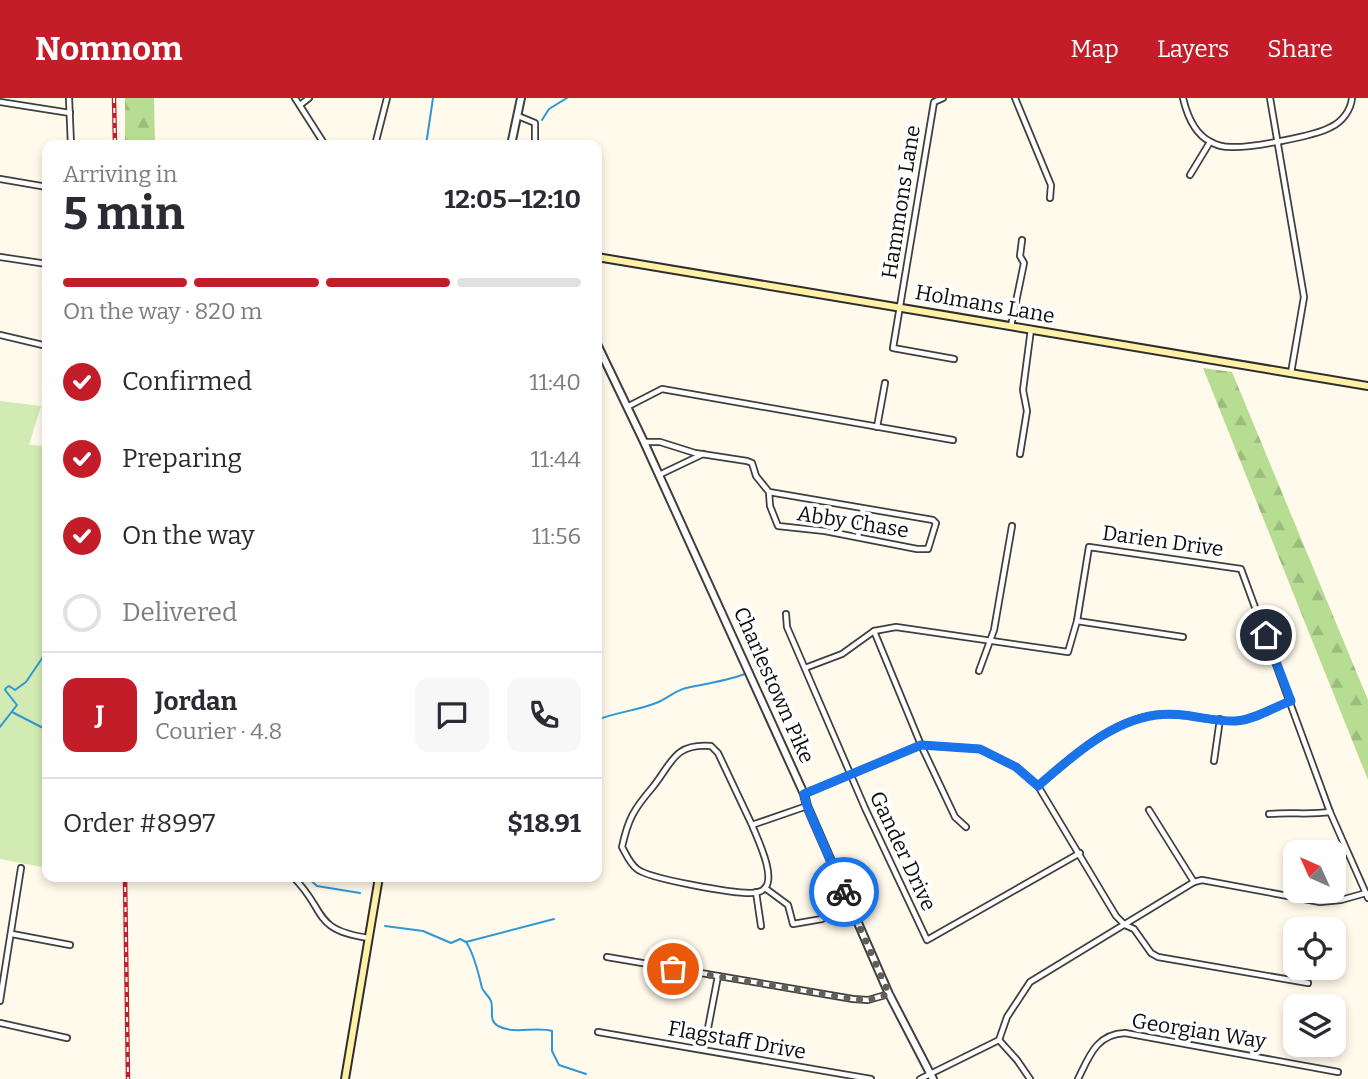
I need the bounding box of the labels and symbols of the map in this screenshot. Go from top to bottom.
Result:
street label: Hammons Lane [876,123,926,281]
street label: Holmans Lane [913,279,1057,329]
street label: Abby Chase [795,500,911,544]
street label: Darien Drive [1101,520,1225,562]
street label: Charlestown Pike [728,603,820,767]
pin [1236,605,1296,665]
street label: Gander Drive [864,787,942,915]
north arrow [1283,840,1346,903]
courier [809,857,879,927]
pin [643,939,703,999]
street label: Georgian Way [1130,1008,1269,1055]
street label: Flagstaff Drive [666,1015,808,1065]

